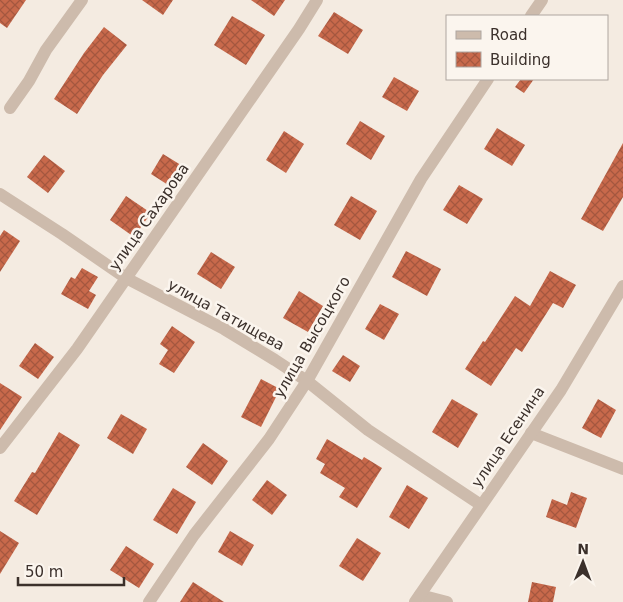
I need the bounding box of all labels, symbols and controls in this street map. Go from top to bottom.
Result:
legend [446,15,608,80]
text: Road [490,26,528,44]
text: Building [490,51,551,69]
street label: улица Сахарова [105,160,193,274]
street label: улица Высоцкого [270,273,354,401]
street label: улица Татищева [165,275,287,355]
street label: улица Есенина [468,383,548,491]
north arrow [558,537,608,587]
text: N [577,541,589,557]
scale bar [18,554,124,586]
text: 50 m [25,563,63,581]

